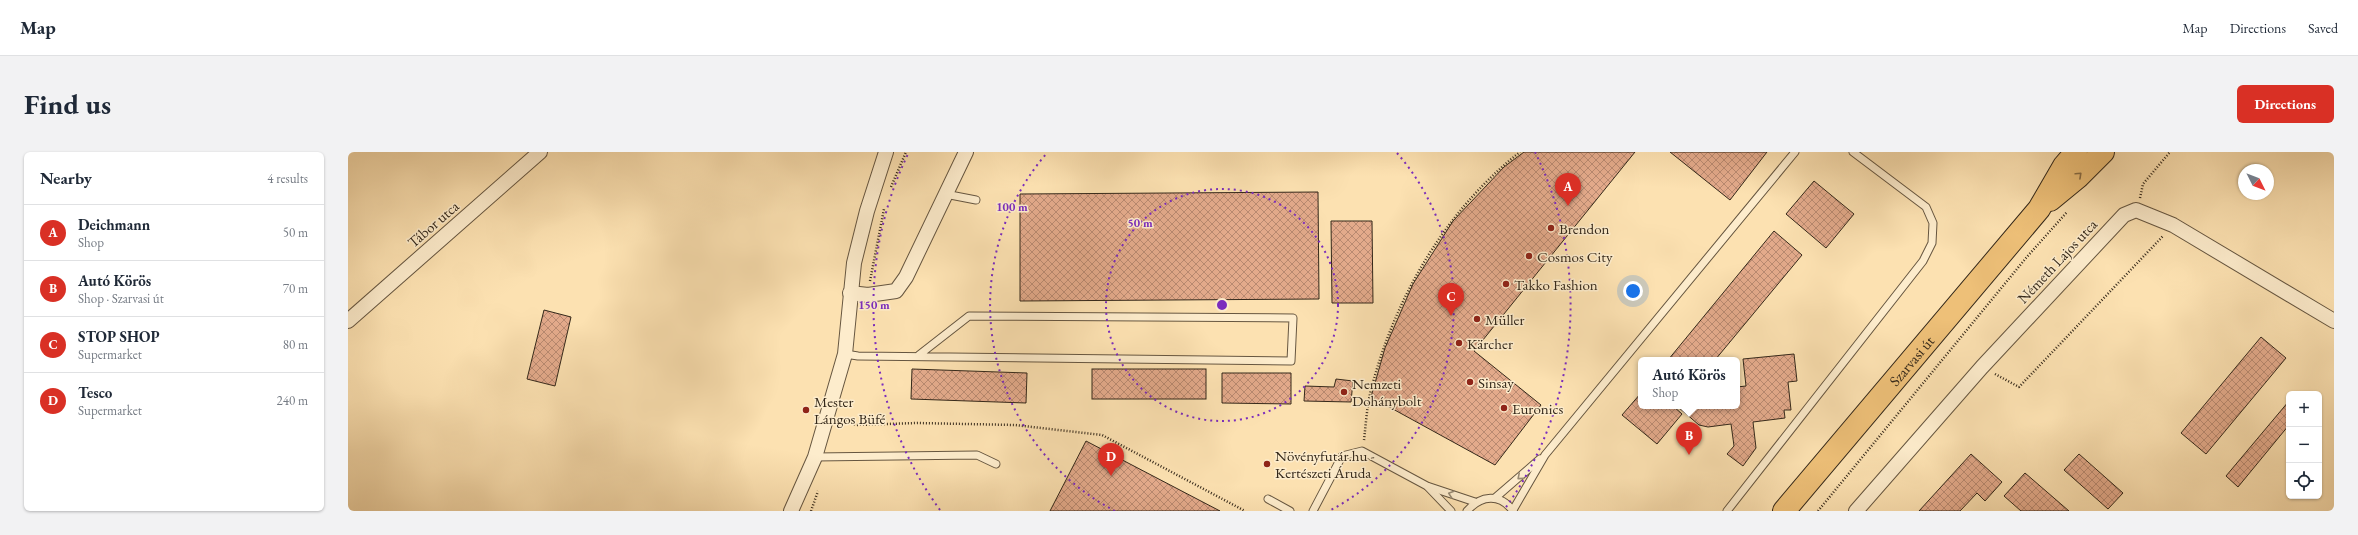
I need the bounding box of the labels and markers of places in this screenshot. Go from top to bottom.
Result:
pin: A [1555,173,1581,206]
place label: Brendon [1559,219,1610,238]
marker: Brendon [1546,223,1556,233]
place label: Cosmos City [1537,247,1613,266]
marker: Cosmos City [1524,251,1534,261]
place label: Takko Fashion [1514,275,1598,294]
marker: Takko Fashion [1501,279,1511,289]
pin: C [1438,283,1464,316]
centre of rings [1215,298,1229,312]
place label: Müller [1485,310,1524,329]
marker: Müller [1472,314,1482,324]
place label: Kärcher [1467,334,1513,353]
marker: Kärcher [1454,338,1464,348]
place label: Sinsay [1478,373,1514,392]
place label: Nemzeti Dohánybolt [1352,374,1422,410]
marker: Sinsay [1465,377,1475,387]
marker: Nemzeti Dohánybolt [1339,387,1349,397]
place label: Mester Lángos Büfé [814,392,886,428]
place label: Euronics [1512,399,1564,418]
marker: Euronics [1499,403,1509,413]
marker: Mester Lángos Büfé [801,405,811,415]
pin: B [1676,422,1702,455]
pin: D [1098,443,1124,476]
place label: Növényfutár.hu - Kertészeti Áruda [1275,446,1375,482]
marker: Növényfutár.hu - Kertészeti Áruda [1262,459,1272,469]

